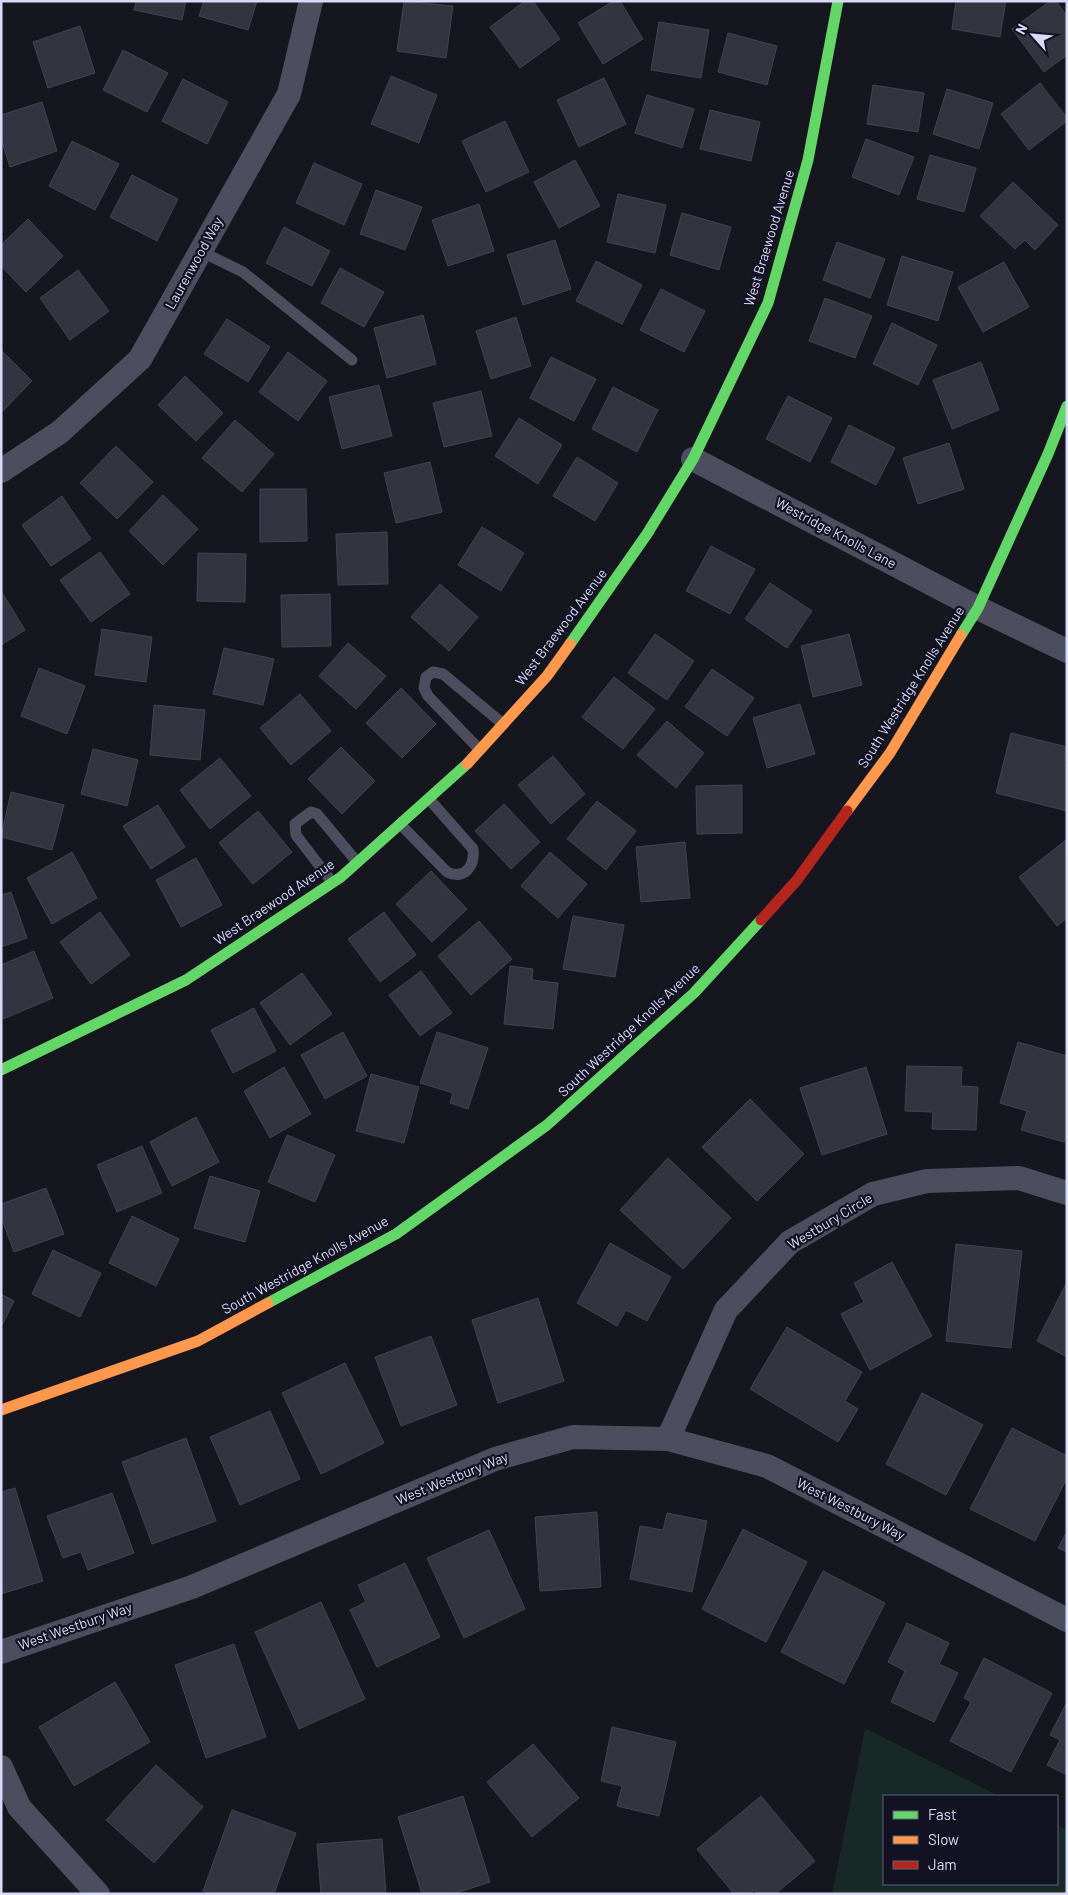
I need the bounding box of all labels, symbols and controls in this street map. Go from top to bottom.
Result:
north arrow [1008,10,1058,60]
text: N [1011,21,1031,37]
street label: West Braewood Avenue [740,168,797,308]
street label: Laurenwood Way [161,213,226,312]
street label: Westridge Knolls Lane [773,493,900,572]
street label: West Braewood Avenue [511,565,610,688]
street label: South Westridge Knolls Avenue [854,603,968,771]
street label: West Braewood Avenue [210,855,337,948]
street label: South Westridge Knolls Avenue [554,959,703,1100]
street label: Westbury Circle [784,1189,875,1253]
street label: South Westridge Knolls Avenue [219,1212,391,1317]
street label: West Westbury Way [393,1447,511,1508]
street label: West Westbury Way [794,1474,909,1543]
street label: West Westbury Way [16,1598,135,1653]
legend [883,1795,1058,1885]
text: Fast [928,1805,956,1823]
text: Slow [928,1830,959,1848]
text: Jam [928,1855,957,1873]

